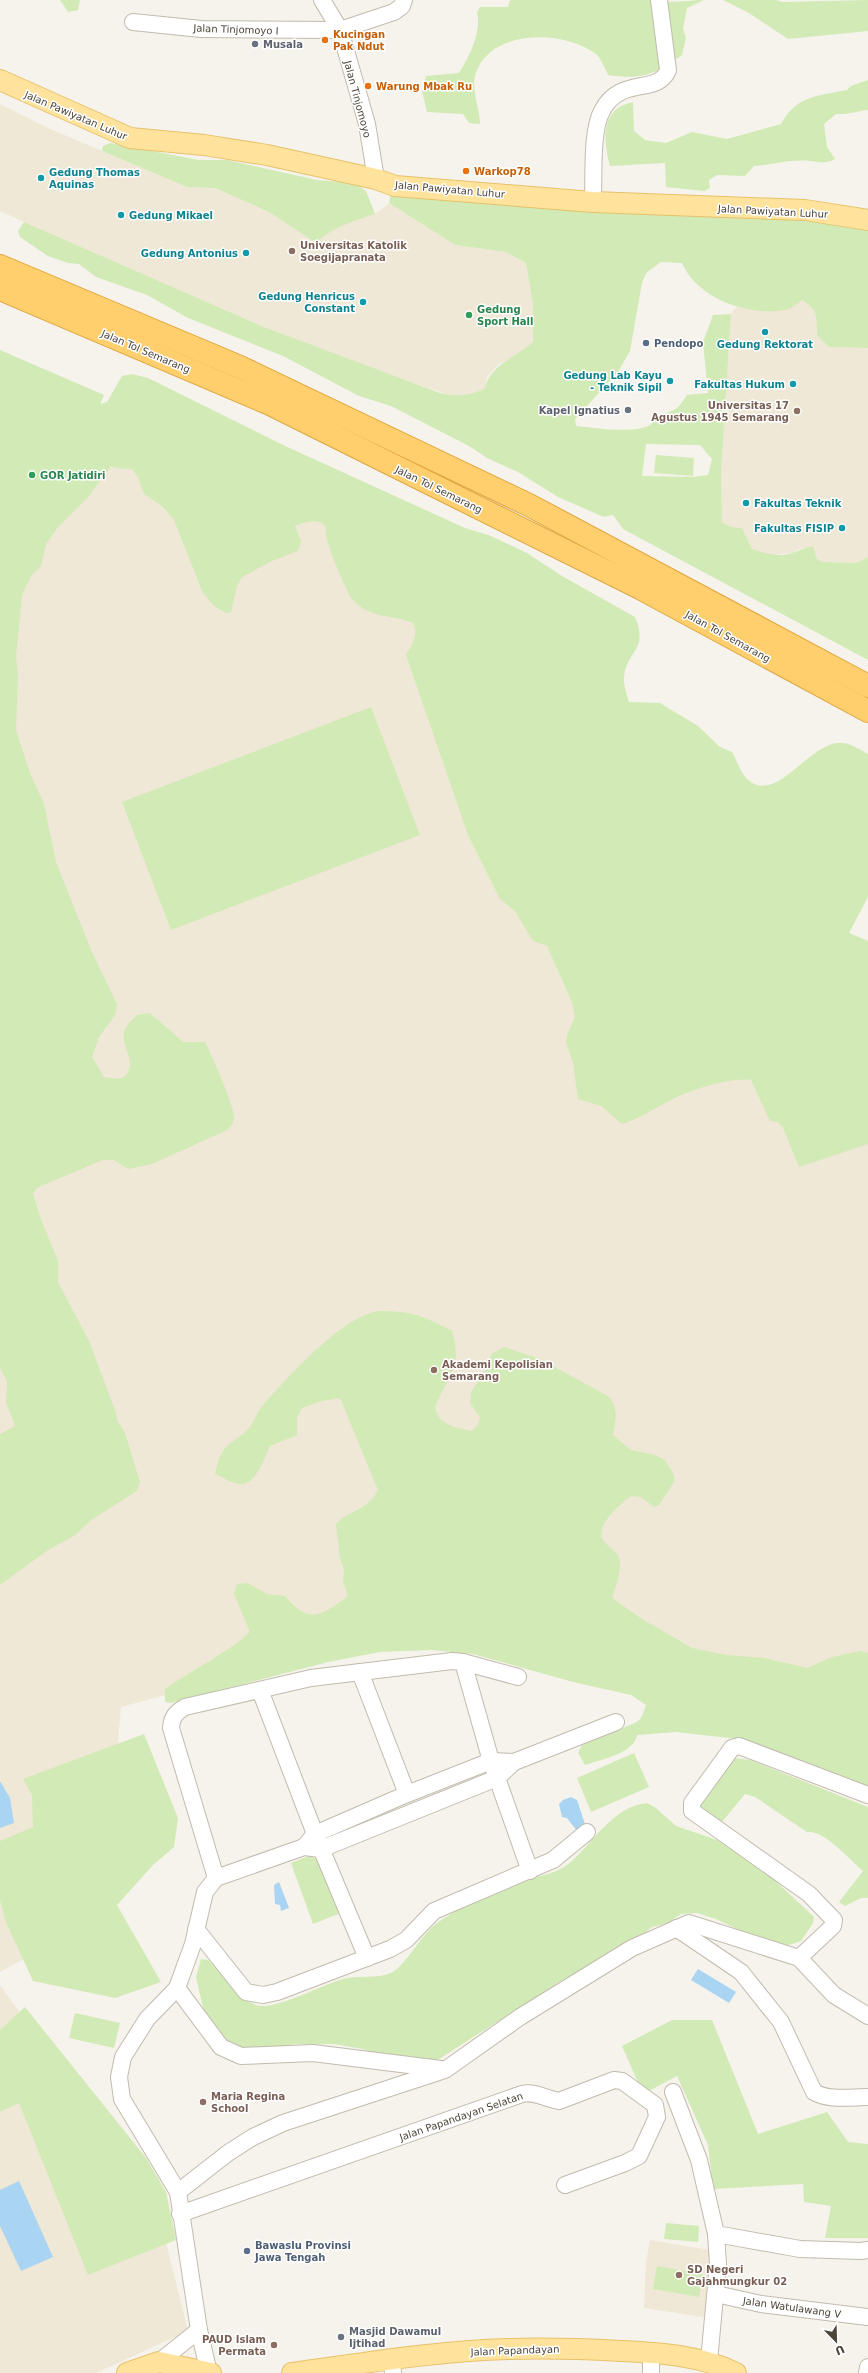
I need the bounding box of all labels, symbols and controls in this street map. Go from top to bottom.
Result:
street label: Jalan Tinjomoyo I [192,22,279,36]
place label: Kucingan Pak Ndut [333,29,385,52]
marker: Kucingan Pak Ndut [320,35,330,45]
marker: Musala [250,39,260,49]
place label: Musala [263,39,303,50]
street label: Jalan Tinjomoyo [342,58,373,139]
marker: Warung Mbak Ru [363,81,373,91]
place label: Warung Mbak Ru [376,81,472,92]
street label: Jalan Pawiyatan Luhur [22,88,130,142]
marker: Warkop78 [461,166,471,176]
place label: Warkop78 [474,166,531,177]
place label: Gedung Thomas Aquinas [49,167,140,190]
marker: Gedung Thomas Aquinas [36,173,46,183]
street label: Jalan Pawiyatan Luhur [394,179,506,200]
street label: Jalan Pawiyatan Luhur [717,203,829,220]
marker: Gedung Mikael [116,210,126,220]
place label: Gedung Mikael [129,210,213,221]
place label: Universitas Katolik Soegijapranata [300,240,407,263]
marker: Universitas Katolik Soegijapranata [287,246,297,256]
place label: Gedung Antonius [141,248,238,259]
marker: Gedung Antonius [241,248,251,258]
place label: Gedung Henricus Constant [258,291,355,314]
marker: Gedung Henricus Constant [358,297,368,307]
place label: Gedung Sport Hall [477,304,533,327]
marker: Gedung Sport Hall [464,310,474,320]
street label: Jalan Tol Semarang [99,327,192,375]
marker: Gedung Rektorat [760,327,770,337]
marker: Pendopo [641,338,651,348]
place label: Pendopo [654,338,703,349]
place label: Gedung Rektorat [717,339,813,350]
place label: Gedung Lab Kayu - Teknik Sipil [563,370,662,393]
marker: Gedung Lab Kayu - Teknik Sipil [665,376,675,386]
place label: Fakultas Hukum [694,379,785,390]
marker: Fakultas Hukum [788,379,798,389]
place label: Universitas 17 Agustus 1945 Semarang [651,400,789,423]
place label: Kapel Ignatius [539,405,620,416]
marker: Kapel Ignatius [623,405,633,415]
marker: Universitas 17 Agustus 1945 Semarang [792,406,802,416]
street label: Jalan Tol Semarang [393,463,484,515]
marker: GOR Jatidiri [27,470,37,480]
place label: GOR Jatidiri [40,470,106,481]
marker: Fakultas Teknik [741,498,751,508]
place label: Fakultas Teknik [754,498,842,509]
place label: Fakultas FISIP [754,523,834,534]
marker: Fakultas FISIP [837,523,847,533]
street label: Jalan Tol Semarang [683,608,772,664]
place label: Akademi Kepolisian Semarang [442,1359,553,1382]
marker: Akademi Kepolisian Semarang [429,1365,439,1375]
street label: Jalan Papandayan Selatan [397,2090,524,2143]
place label: Maria Regina School [211,2091,285,2114]
marker: Maria Regina School [198,2097,208,2107]
place label: Bawaslu Provinsi Jawa Tengah [254,2240,351,2263]
marker: Bawaslu Provinsi Jawa Tengah [242,2246,252,2256]
place label: SD Negeri Gajahmungkur 02 [687,2264,787,2287]
marker: SD Negeri Gajahmungkur 02 [674,2270,684,2280]
street label: Jalan Watulawang V [741,2295,842,2320]
north arrow [816,2321,856,2361]
place label: Masjid Dawamul Ijtihad [349,2326,441,2349]
marker: Masjid Dawamul Ijtihad [336,2332,346,2342]
place label: PAUD Islam Permata [202,2334,266,2357]
marker: PAUD Islam Permata [269,2340,279,2350]
text: U [833,2342,846,2357]
street label: Jalan Papandayan [469,2343,560,2358]

